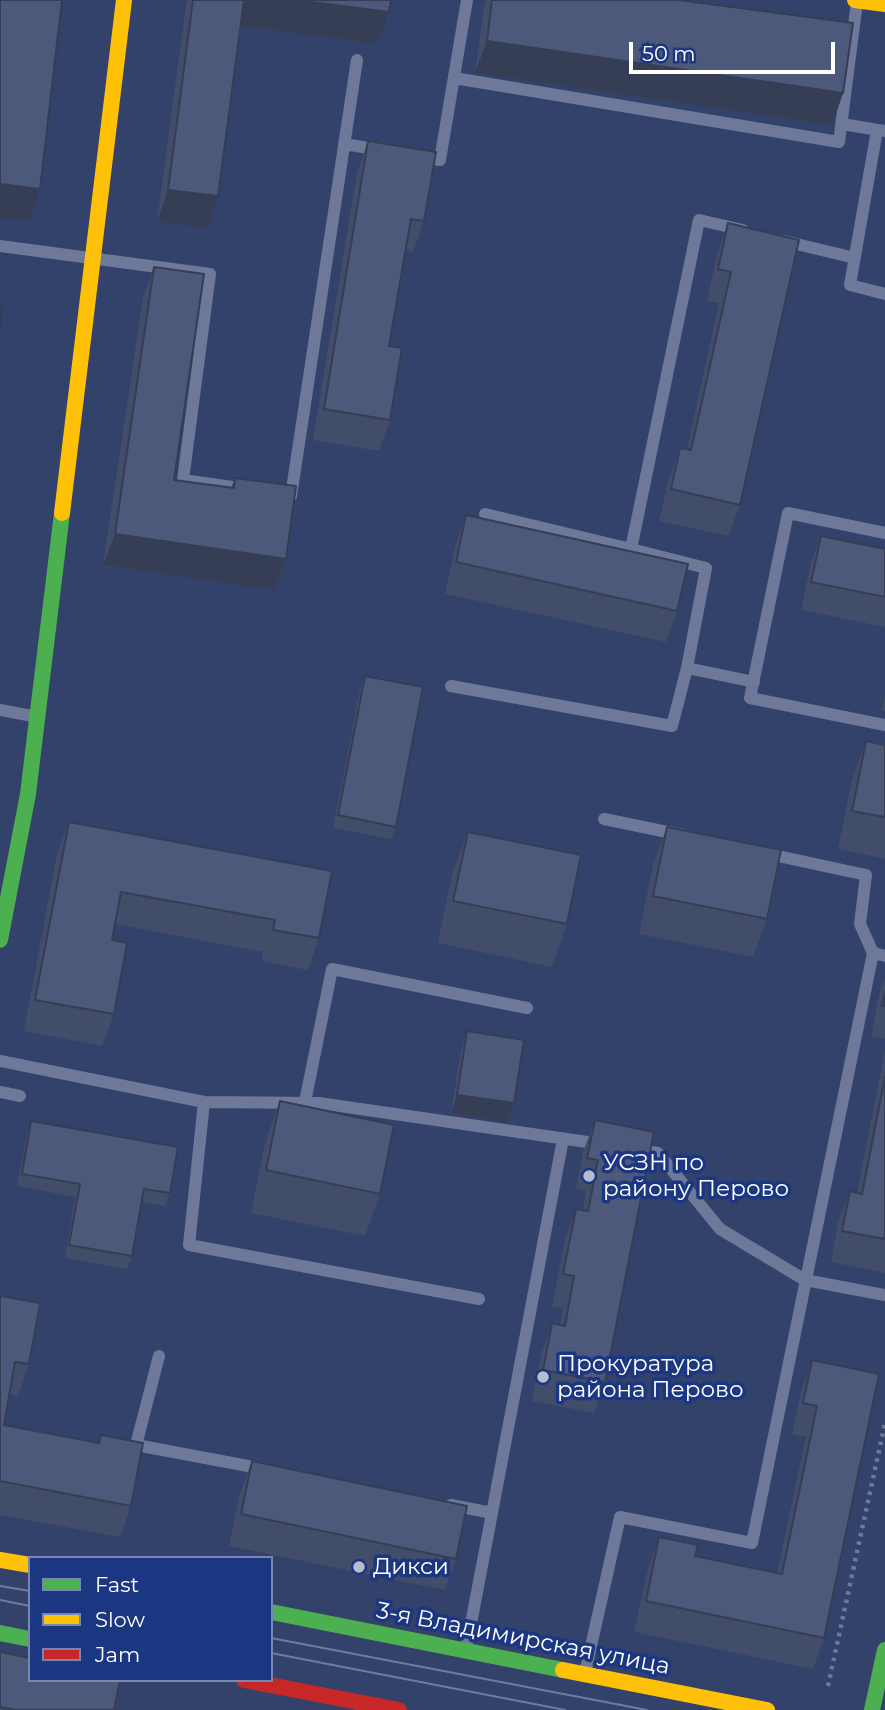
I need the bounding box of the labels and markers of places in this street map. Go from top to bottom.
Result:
place label: УСЗН по району Перово [603,1149,789,1203]
marker: УСЗН по району Перово [581,1168,597,1184]
place label: Прокуратура района Перово [557,1350,744,1404]
marker: Прокуратура района Перово [535,1369,551,1385]
place label: Дикси [373,1553,449,1581]
marker: Дикси [351,1559,367,1575]

